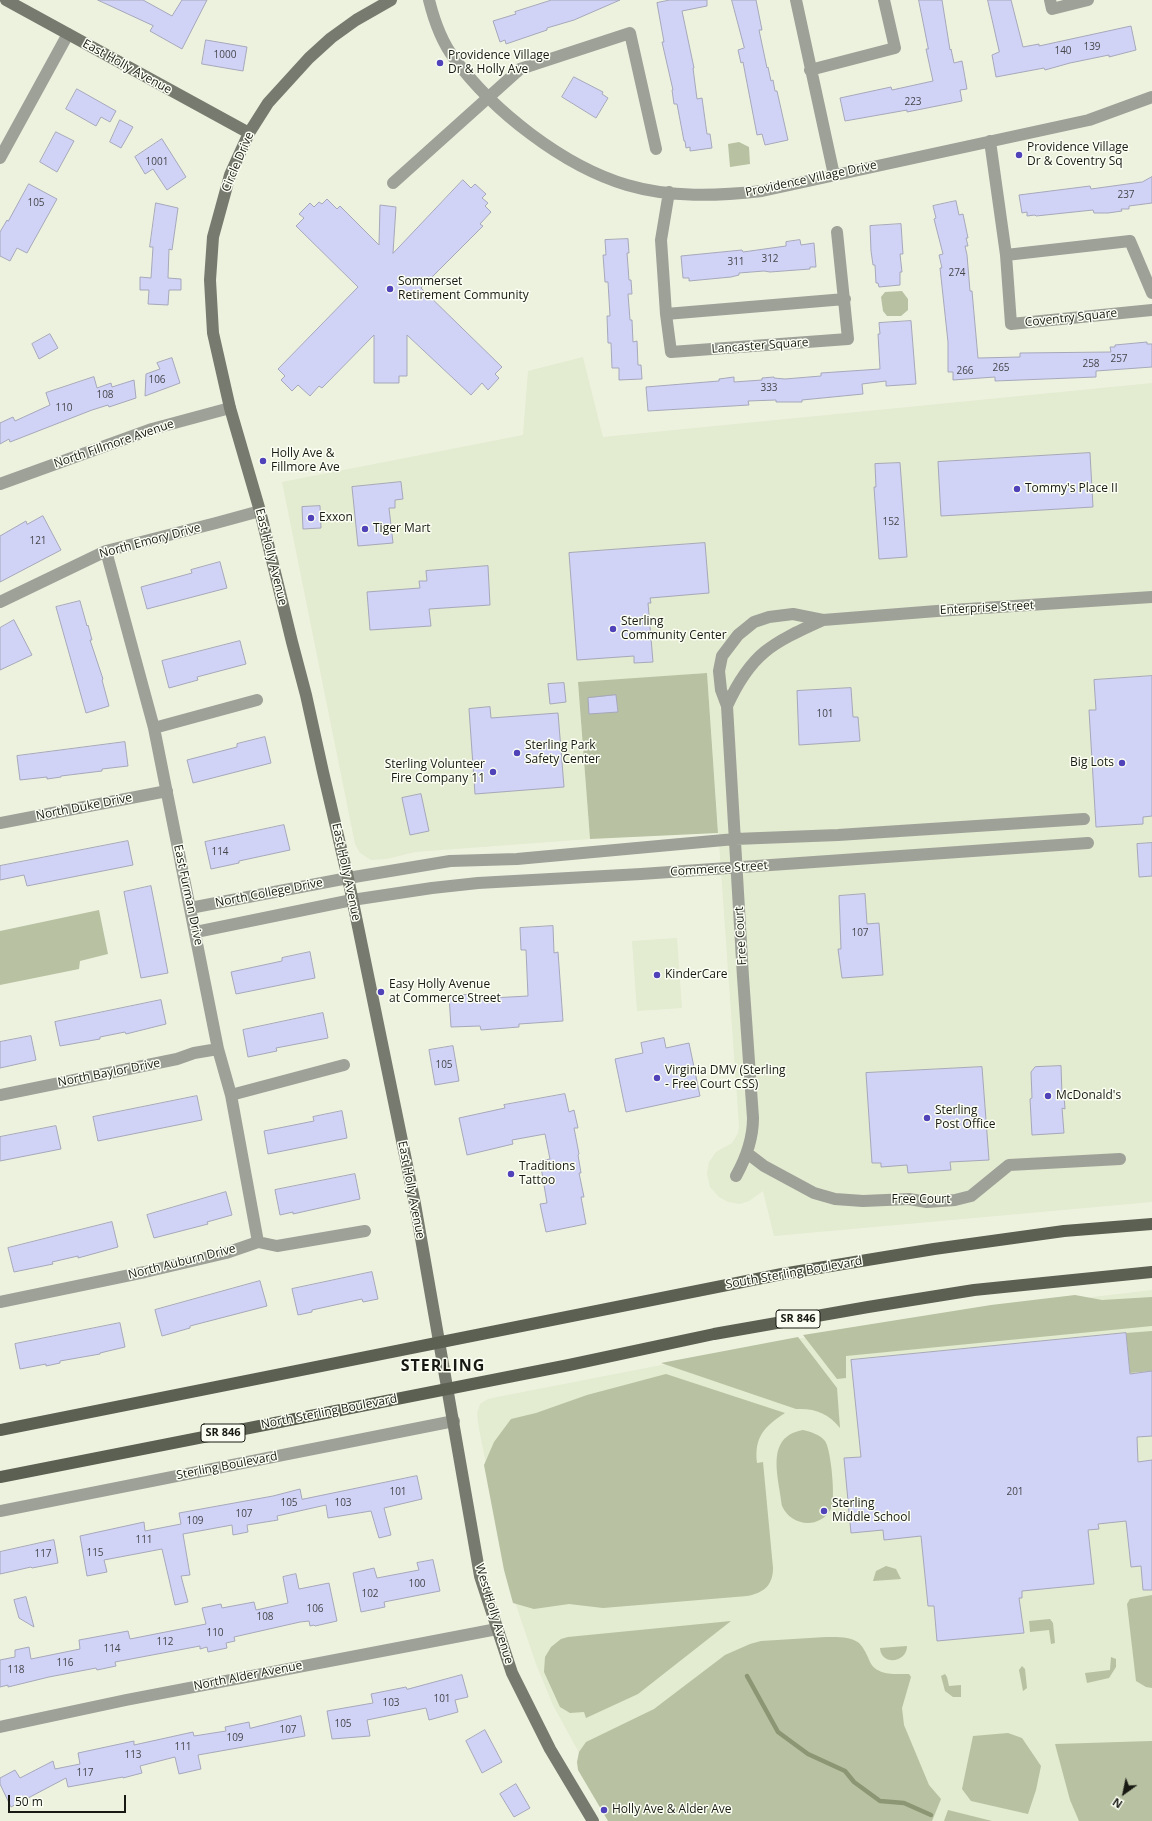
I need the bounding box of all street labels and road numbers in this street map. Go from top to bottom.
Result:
street label: East Holly Avenue [80,37,174,97]
street label: Circle Drive [219,130,257,194]
street label: Providence Village Drive [744,158,878,200]
street label: Coventry Square [1024,306,1118,330]
street label: Lancaster Square [711,335,809,357]
street label: North Fillmore Avenue [52,417,176,471]
street label: East Holly Avenue [252,507,290,607]
street label: North Emory Drive [98,521,202,561]
street label: Enterprise Street [940,598,1034,618]
street label: North Duke Drive [35,791,133,823]
street label: East Holly Avenue [329,822,363,922]
street label: East Furman Drive [170,843,206,947]
street label: Commerce Street [670,858,768,880]
street label: North College Drive [214,876,324,910]
street label: Free Court [732,906,750,966]
street label: North Baylor Drive [57,1056,161,1090]
street label: East Holly Avenue [394,1140,428,1240]
street label: Free Court [891,1193,951,1207]
street label: North Auburn Drive [127,1242,237,1282]
street label: South Sterling Boulevard [725,1254,863,1292]
road number: SR 846 [776,1310,820,1328]
street label: North Sterling Boulevard [260,1392,398,1432]
road number: SR 846 [201,1424,245,1442]
street label: Sterling Boulevard [175,1449,279,1483]
street label: West Holly Avenue [472,1562,516,1666]
street label: North Alder Avenue [192,1658,304,1694]

